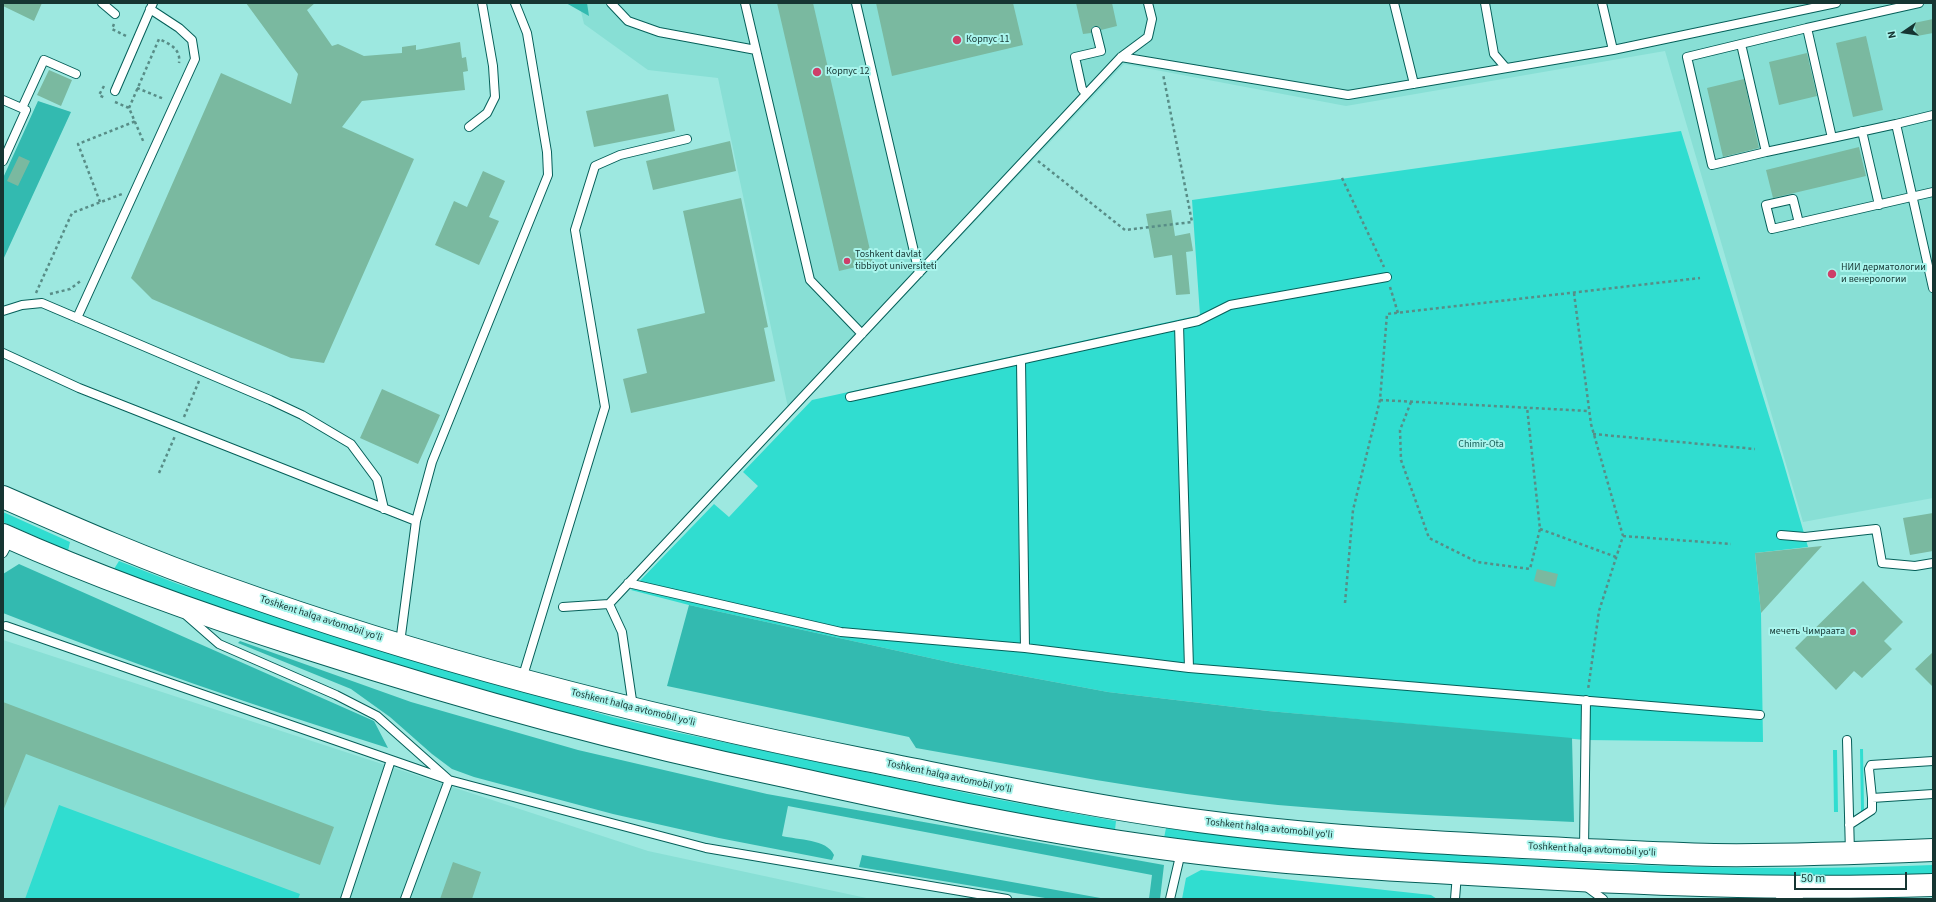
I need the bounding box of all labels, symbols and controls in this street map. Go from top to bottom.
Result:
north arrow [1884,12,1924,52]
text: N [1884,30,1900,40]
marker: Корпус 11 [951,34,963,46]
place label: Корпус 11 [966,34,1009,46]
marker: Корпус 12 [811,66,823,78]
place label: Корпус 12 [826,66,869,78]
place label: Toshkent davlat tibbiyot universiteti [855,249,937,272]
marker: Toshkent davlat tibbiyot universiteti [842,256,852,266]
place label: НИИ дерматологии и венерологии [1841,262,1926,286]
marker: НИИ дерматологии и венерологии [1826,268,1838,280]
park label: Chimir-Ota [1458,439,1504,451]
street label: Toshkent halqa avtomobil yo'li [258,594,384,644]
place label: мечеть Чимраата [1769,626,1845,638]
marker: мечеть Чимраата [1848,627,1858,637]
street label: Toshkent halqa avtomobil yo'li [570,687,696,729]
street label: Toshkent halqa avtomobil yo'li [885,758,1013,796]
street label: Toshkent halqa avtomobil yo'li [1205,816,1333,842]
street label: Toshkent halqa avtomobil yo'li [1528,841,1656,859]
scale bar [1796,864,1909,890]
text: 50 m [1801,870,1825,887]

